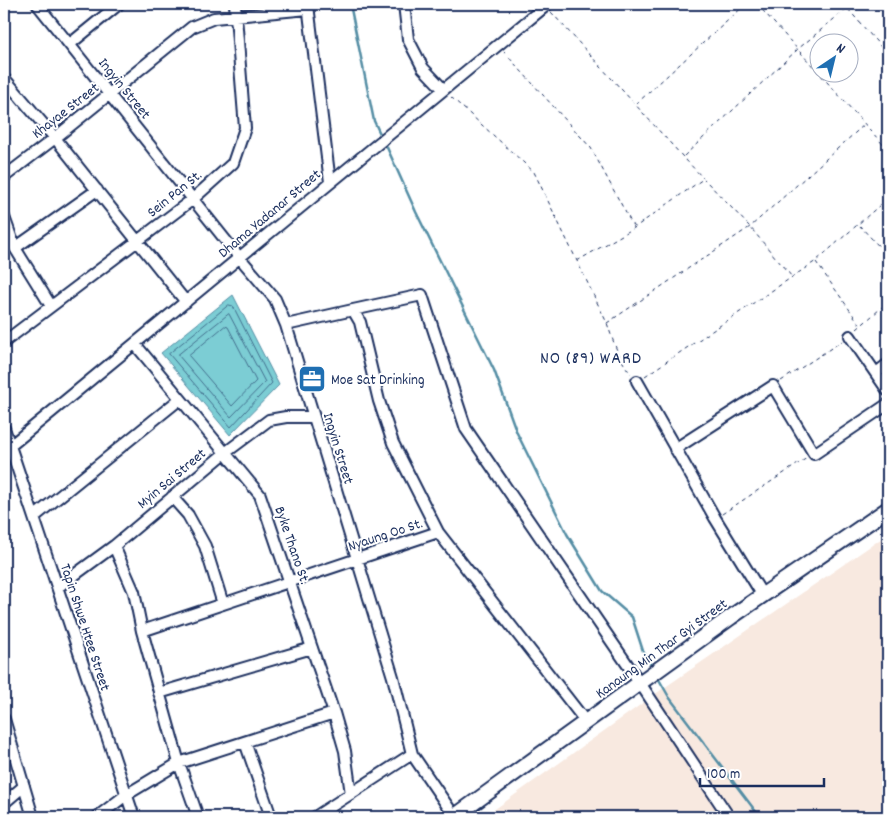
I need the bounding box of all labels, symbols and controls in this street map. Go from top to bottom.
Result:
north arrow [810,32,860,82]
text: N [832,39,849,59]
street label: Ingyin Street [92,54,156,125]
street label: Khayae Street [28,78,105,145]
street label: Sein Pan St. [143,165,208,224]
street label: Dhama Yadanar Street [214,165,327,264]
district label: NO (89) WARD [540,347,642,372]
office icon: Moe Sat Drinking [297,364,327,394]
place label: Moe Sat Drinking [331,370,425,392]
street label: Ingyin Street [316,410,359,488]
street label: Myin Sai Street [133,444,212,515]
street label: Byke Thano St. [268,504,315,588]
street label: Nyaung Oo St. [345,513,426,558]
street label: Tapin Shwe Htee Street [53,561,115,694]
street label: Kanaung Min Thar Gyi Street [592,594,733,705]
scale bar [700,756,823,788]
text: 100 m [707,764,740,786]

